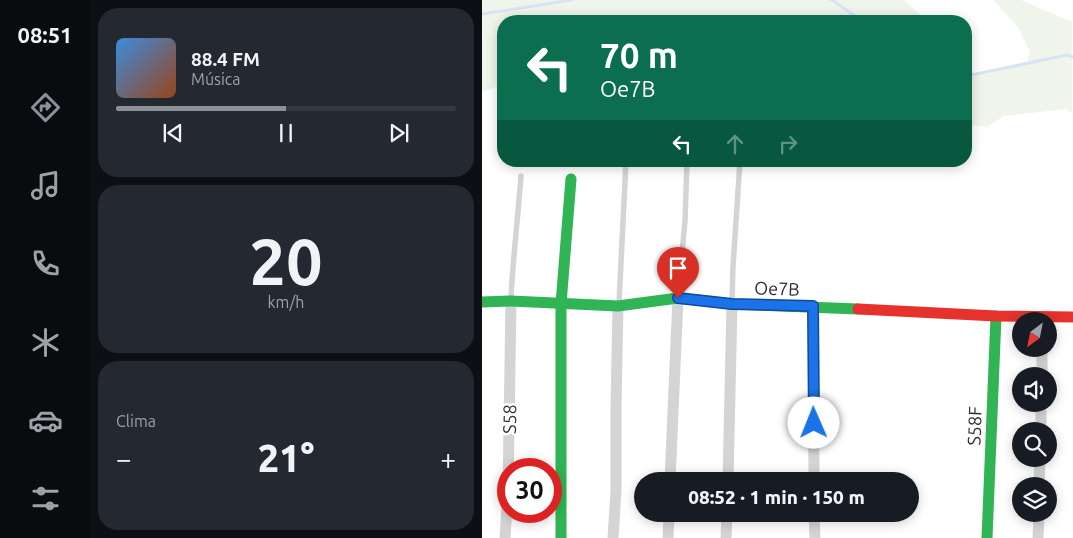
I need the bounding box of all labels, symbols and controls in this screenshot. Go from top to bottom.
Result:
text: 08:51 [17,22,73,47]
icon: left [517,35,582,100]
text: 70 m [600,35,678,75]
text: 88.4 FM [191,48,260,70]
text: Música [191,70,241,88]
text: Oe7B [600,76,656,101]
icon: directions [28,90,63,125]
icon: previous [159,119,187,147]
icon: pause [272,119,300,147]
icon: next [385,119,413,147]
icon: left [668,130,696,158]
icon: ahead [721,130,749,158]
icon: right [774,130,802,158]
icon: music [28,168,63,203]
text: 20 [249,224,323,297]
icon: phone [28,246,63,281]
pin [657,247,699,298]
icon: arrive [664,254,692,282]
street label: Oe7B [754,277,800,299]
text: km/h [268,293,304,311]
north arrow [1012,312,1057,358]
map controls [1012,312,1057,522]
icon: climate [28,325,63,360]
button: sound [1012,367,1057,412]
position arrow [787,396,839,448]
icon: car [28,403,63,438]
street label: S58 [499,404,519,434]
street label: S58F [963,406,985,446]
text: Clima [116,412,156,430]
button: search [1012,422,1057,467]
text: 21° [258,437,314,479]
text: − [116,443,132,474]
text: + [440,443,456,474]
speed limit sign: 30 [497,458,562,523]
button: layers [1012,477,1057,522]
icon: filters [28,481,63,516]
text: 08:52 · 1 min · 150 m [688,486,865,508]

